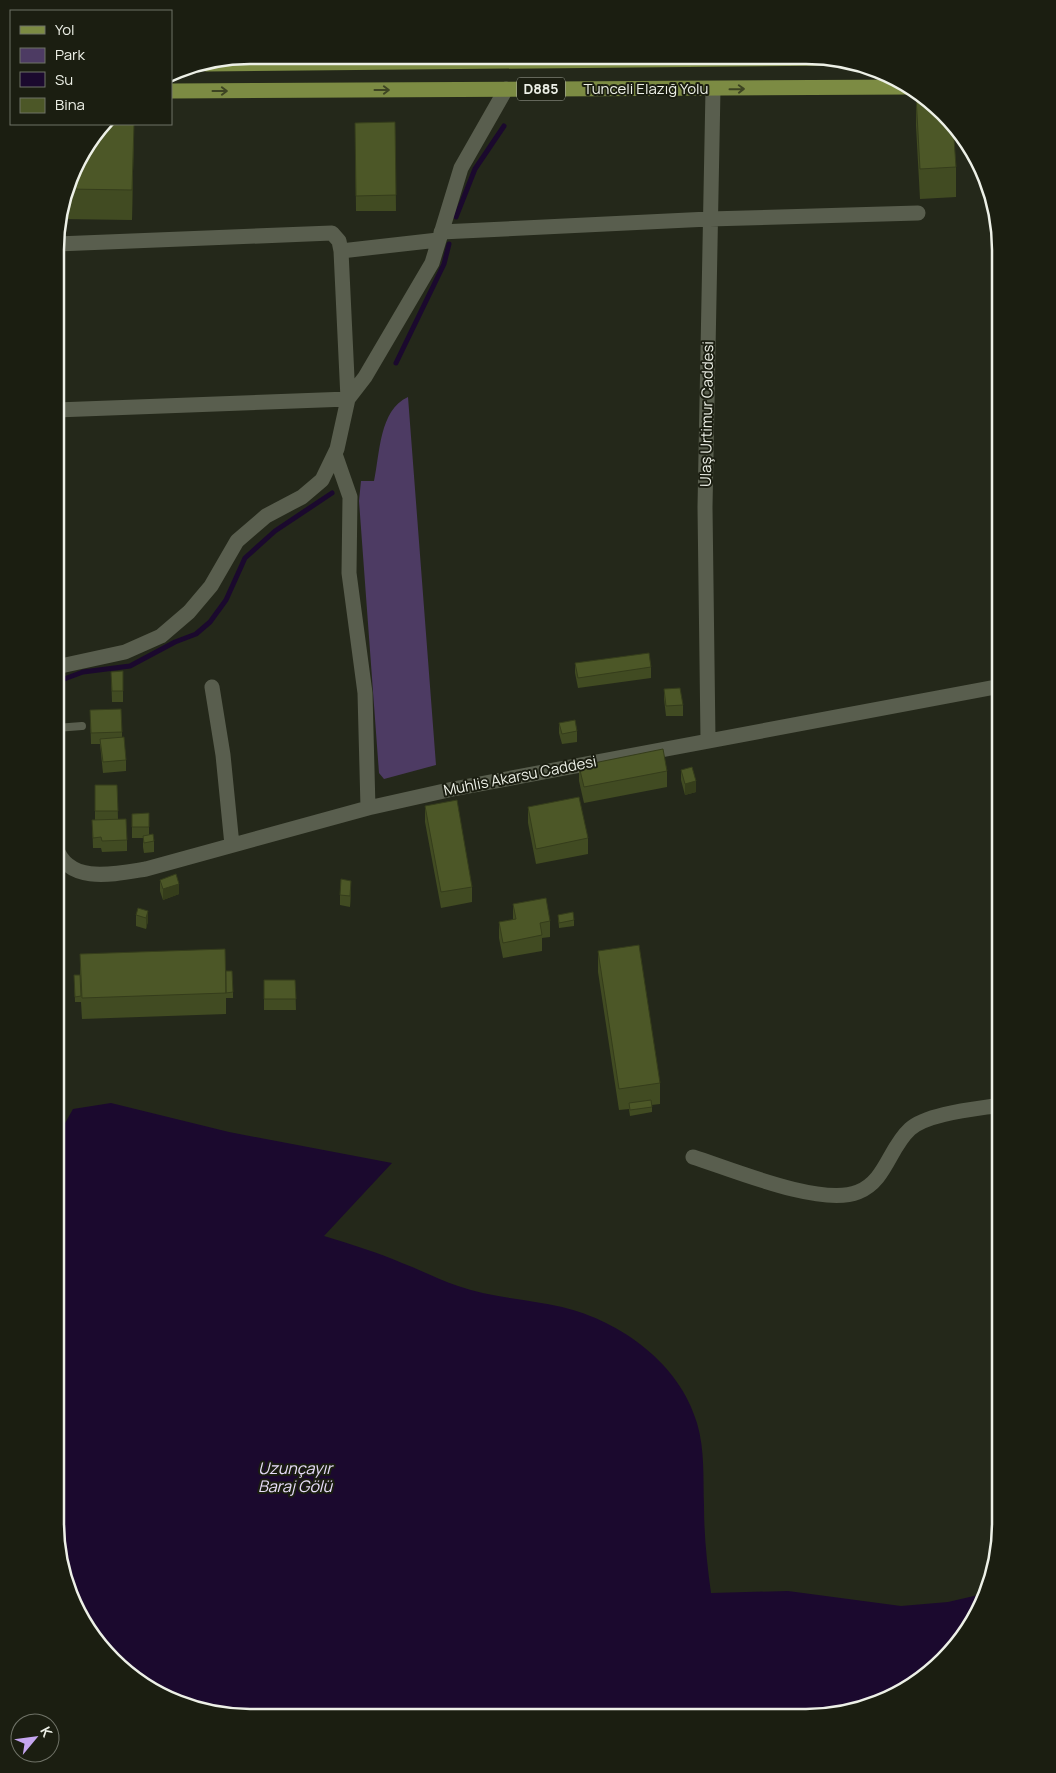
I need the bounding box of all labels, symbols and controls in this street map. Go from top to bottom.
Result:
legend [10,10,172,125]
text: Yol [55,19,75,40]
text: Park [55,44,85,65]
text: Su [55,69,73,90]
road number: D885 [517,78,565,100]
street label: Tunceli Elazığ Yolu [584,78,708,99]
one-way arrow [729,84,745,94]
one-way arrow [374,85,390,95]
one-way arrow [212,86,228,96]
text: Bina [55,94,85,115]
street label: Ulaş Urtimur Caddesi [695,341,718,487]
street label: Muhlis Akarsu Caddesi [442,750,598,801]
water label: Uzunçayır Baraj Gölü [258,1457,334,1497]
north arrow [10,1713,60,1763]
text: K [36,1723,58,1741]

